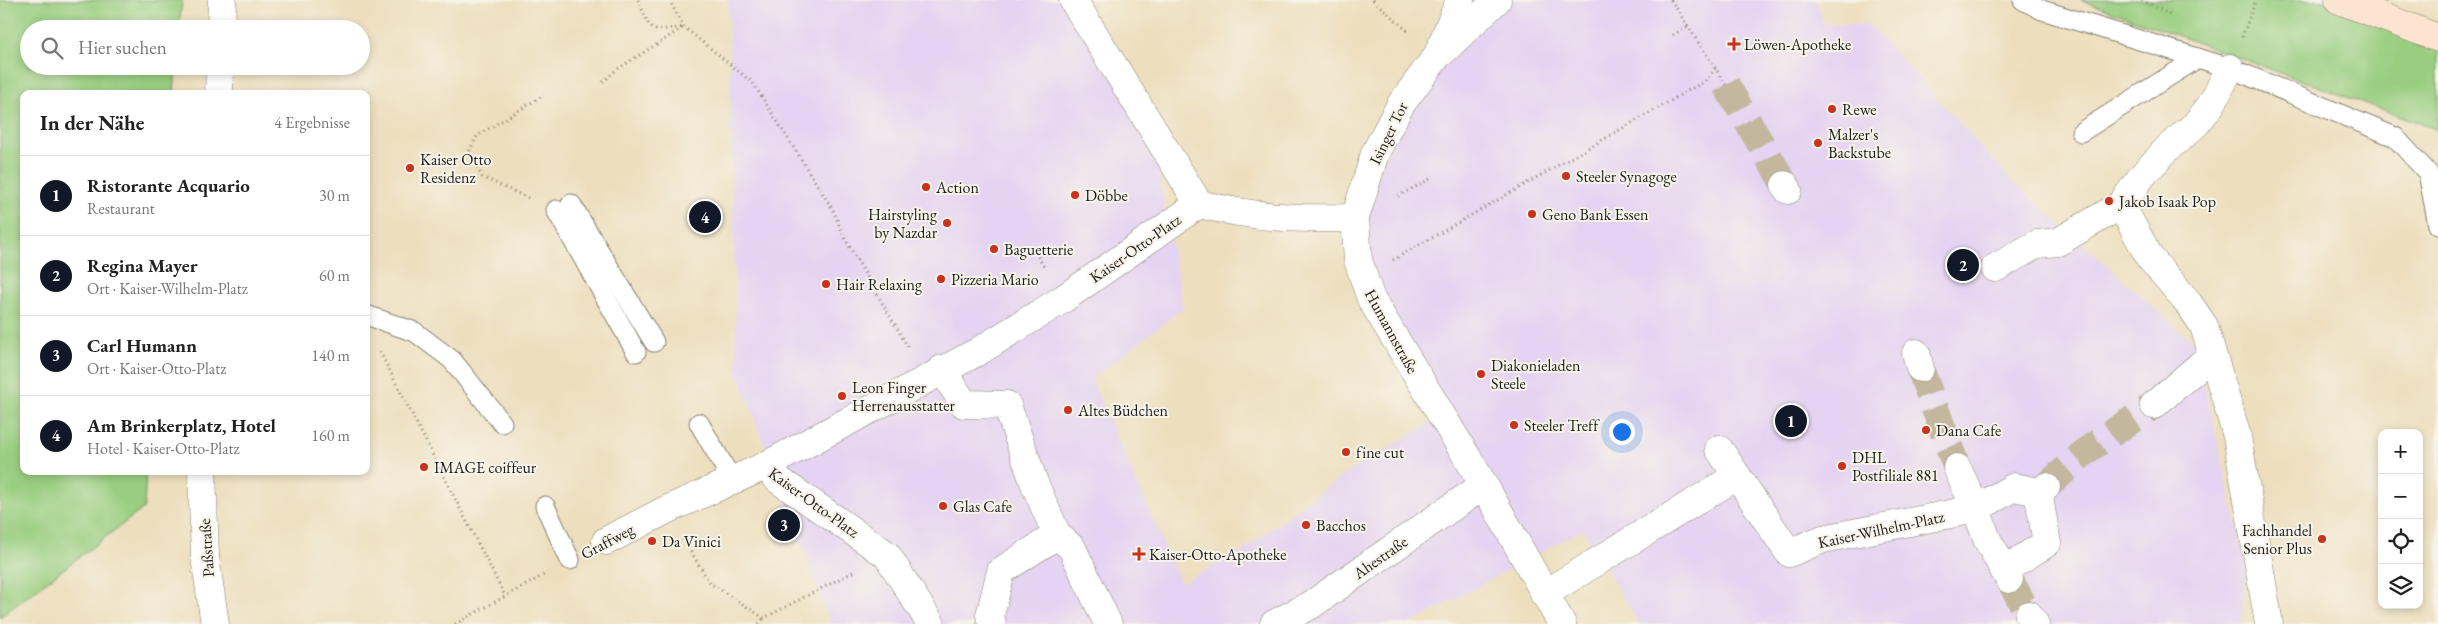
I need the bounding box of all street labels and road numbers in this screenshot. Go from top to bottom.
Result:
street label: Isinger Tor [1364,98,1413,168]
street label: Kaiser-Otto-Platz [1085,209,1185,288]
street label: Humannstraße [1360,285,1423,377]
street label: Kaiser-Otto-Platz [764,462,863,542]
street label: Kaiser-Wilhelm-Platz [1816,506,1946,553]
street label: Paßstraße [194,518,219,578]
street label: Graffweg [577,518,638,564]
street label: Ahestraße [1348,531,1412,584]

